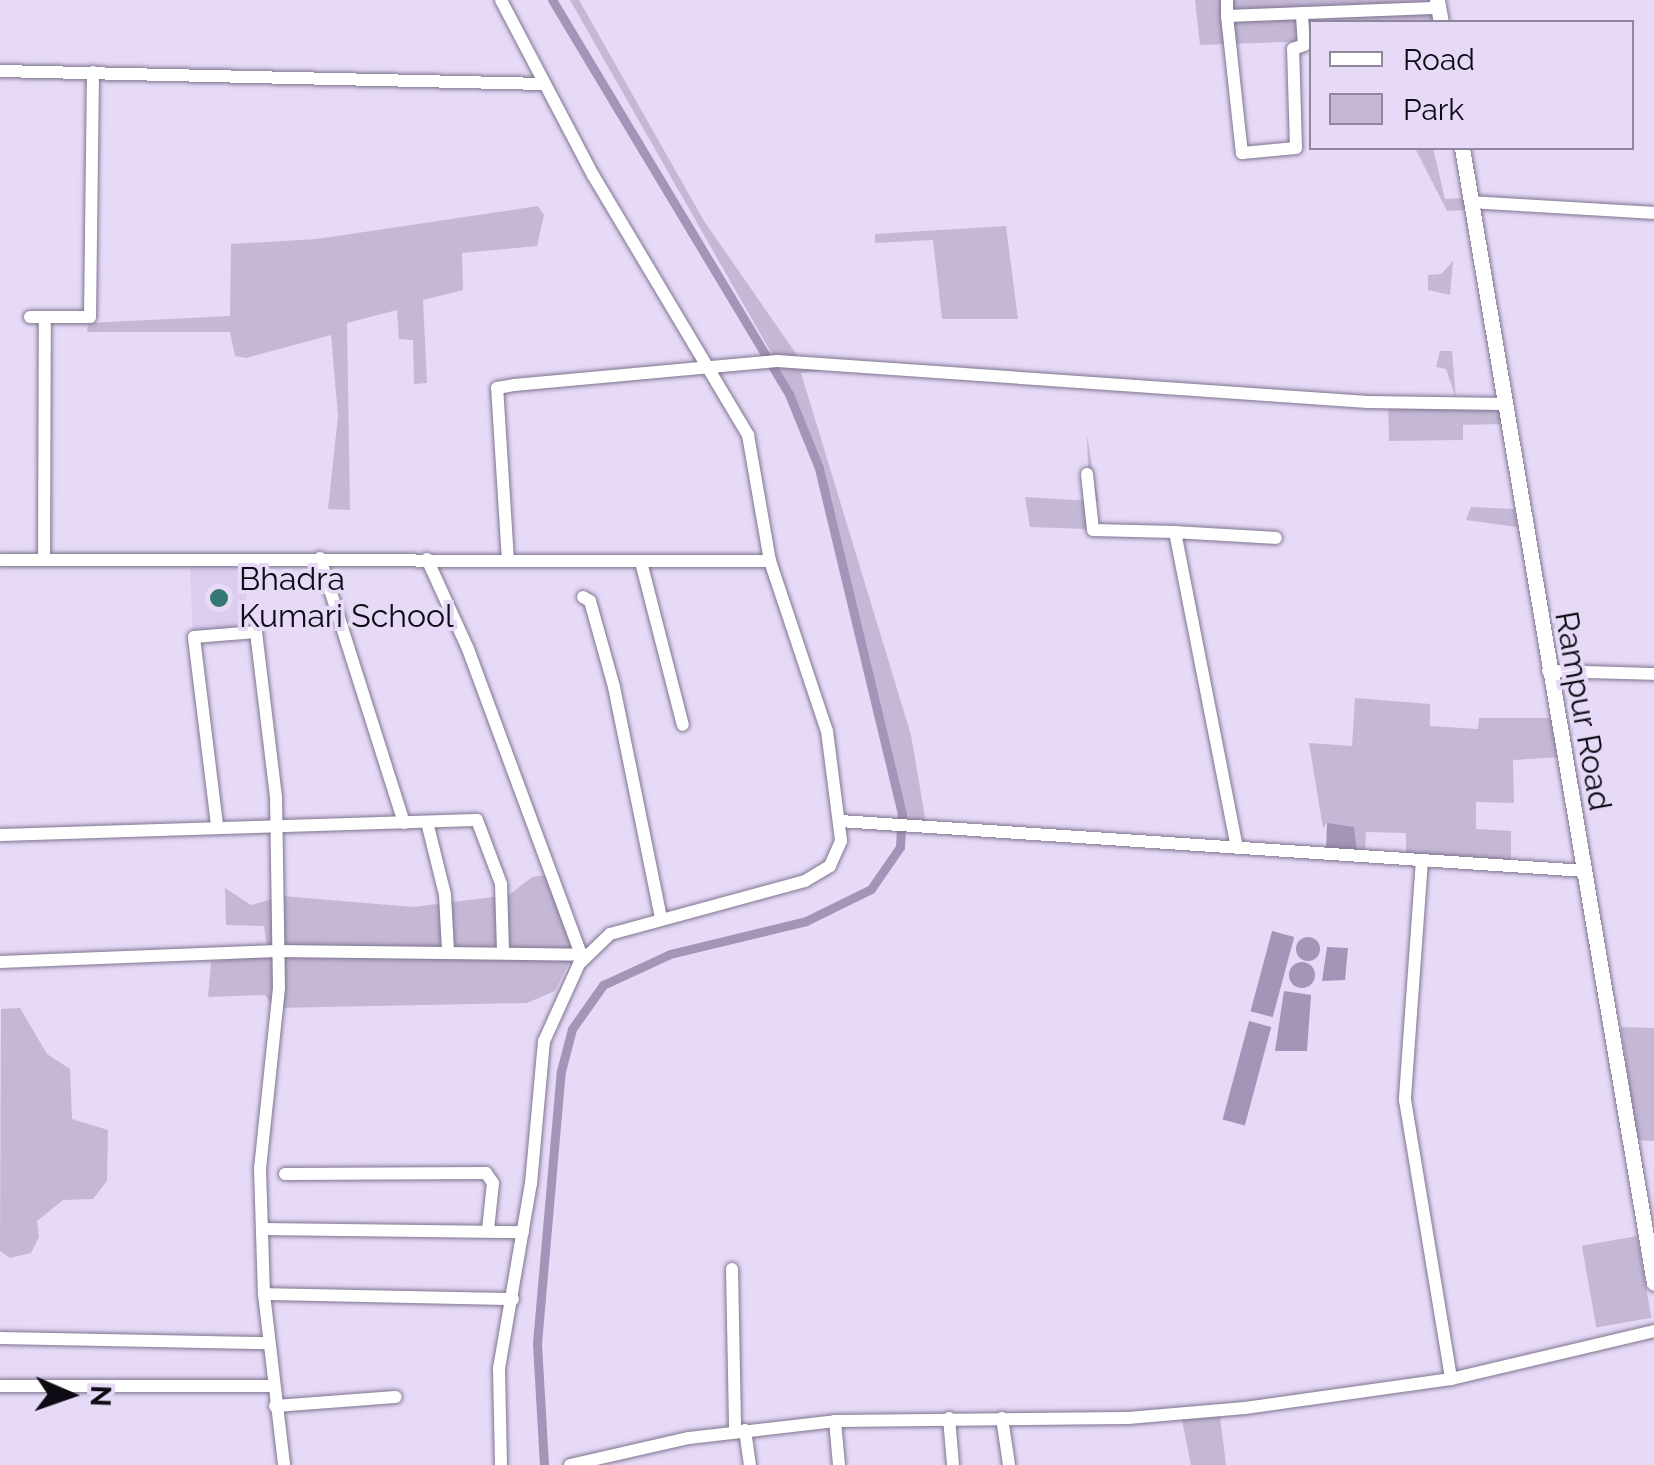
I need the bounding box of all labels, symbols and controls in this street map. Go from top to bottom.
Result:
legend [1309,20,1634,150]
text: Road [1403,42,1475,77]
text: Park [1403,92,1464,127]
place label: Bhadra Kumari School [239,561,454,636]
marker: Bhadra Kumari School [208,587,230,609]
street label: Rampur Road [1547,608,1619,814]
north arrow [20,1345,120,1445]
text: N [84,1385,117,1407]

